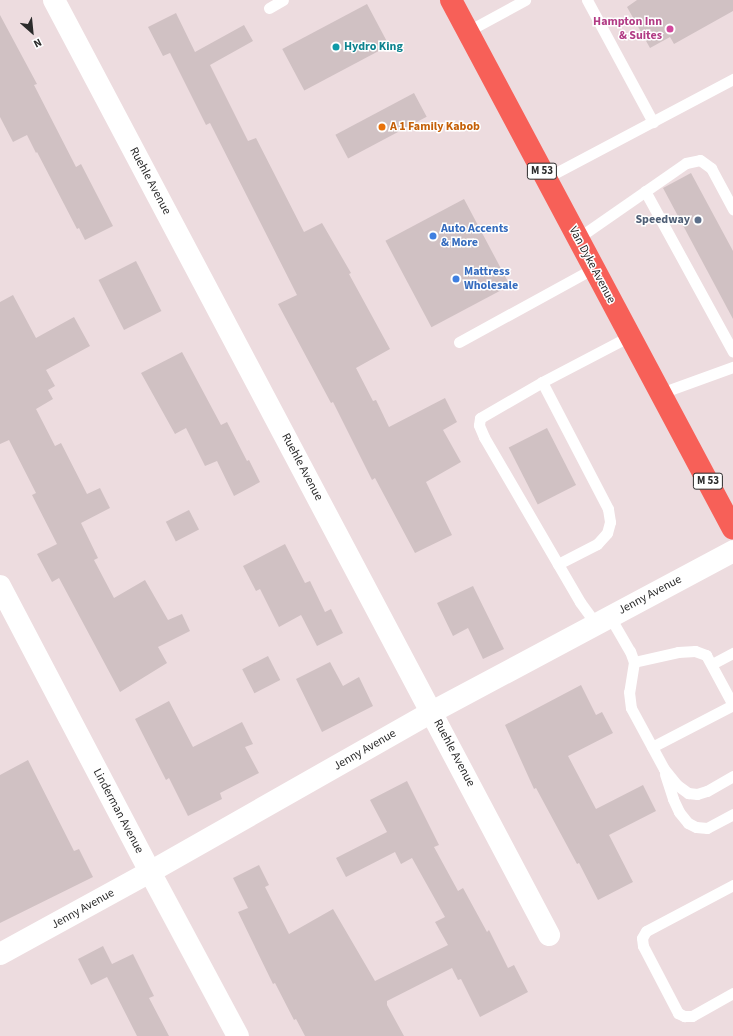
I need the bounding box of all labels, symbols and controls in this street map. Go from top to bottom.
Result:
north arrow [12,12,52,52]
place label: Hampton Inn & Suites [593,15,662,43]
marker: Hampton Inn & Suites [665,24,675,34]
text: N [31,35,44,51]
place label: Hydro King [344,40,403,54]
marker: Hydro King [331,42,341,52]
place label: A 1 Family Kabob [390,120,480,134]
marker: A 1 Family Kabob [377,122,387,132]
street label: Ruehle Avenue [126,145,174,217]
road number: M 53 [526,162,558,180]
place label: Speedway [635,213,690,227]
marker: Speedway [693,215,703,225]
place label: Auto Accents & More [441,222,508,250]
street label: Van Dyke Avenue [566,224,618,306]
marker: Auto Accents & More [428,231,438,241]
place label: Mattress Wholesale [464,265,518,293]
marker: Mattress Wholesale [451,274,461,284]
street label: Ruehle Avenue [278,431,326,503]
road number: M 53 [692,472,724,490]
street label: Jenny Avenue [616,572,684,618]
street label: Ruehle Avenue [430,717,478,789]
street label: Jenny Avenue [331,726,399,774]
street label: Linderman Avenue [90,766,146,856]
street label: Jenny Avenue [49,886,117,932]

